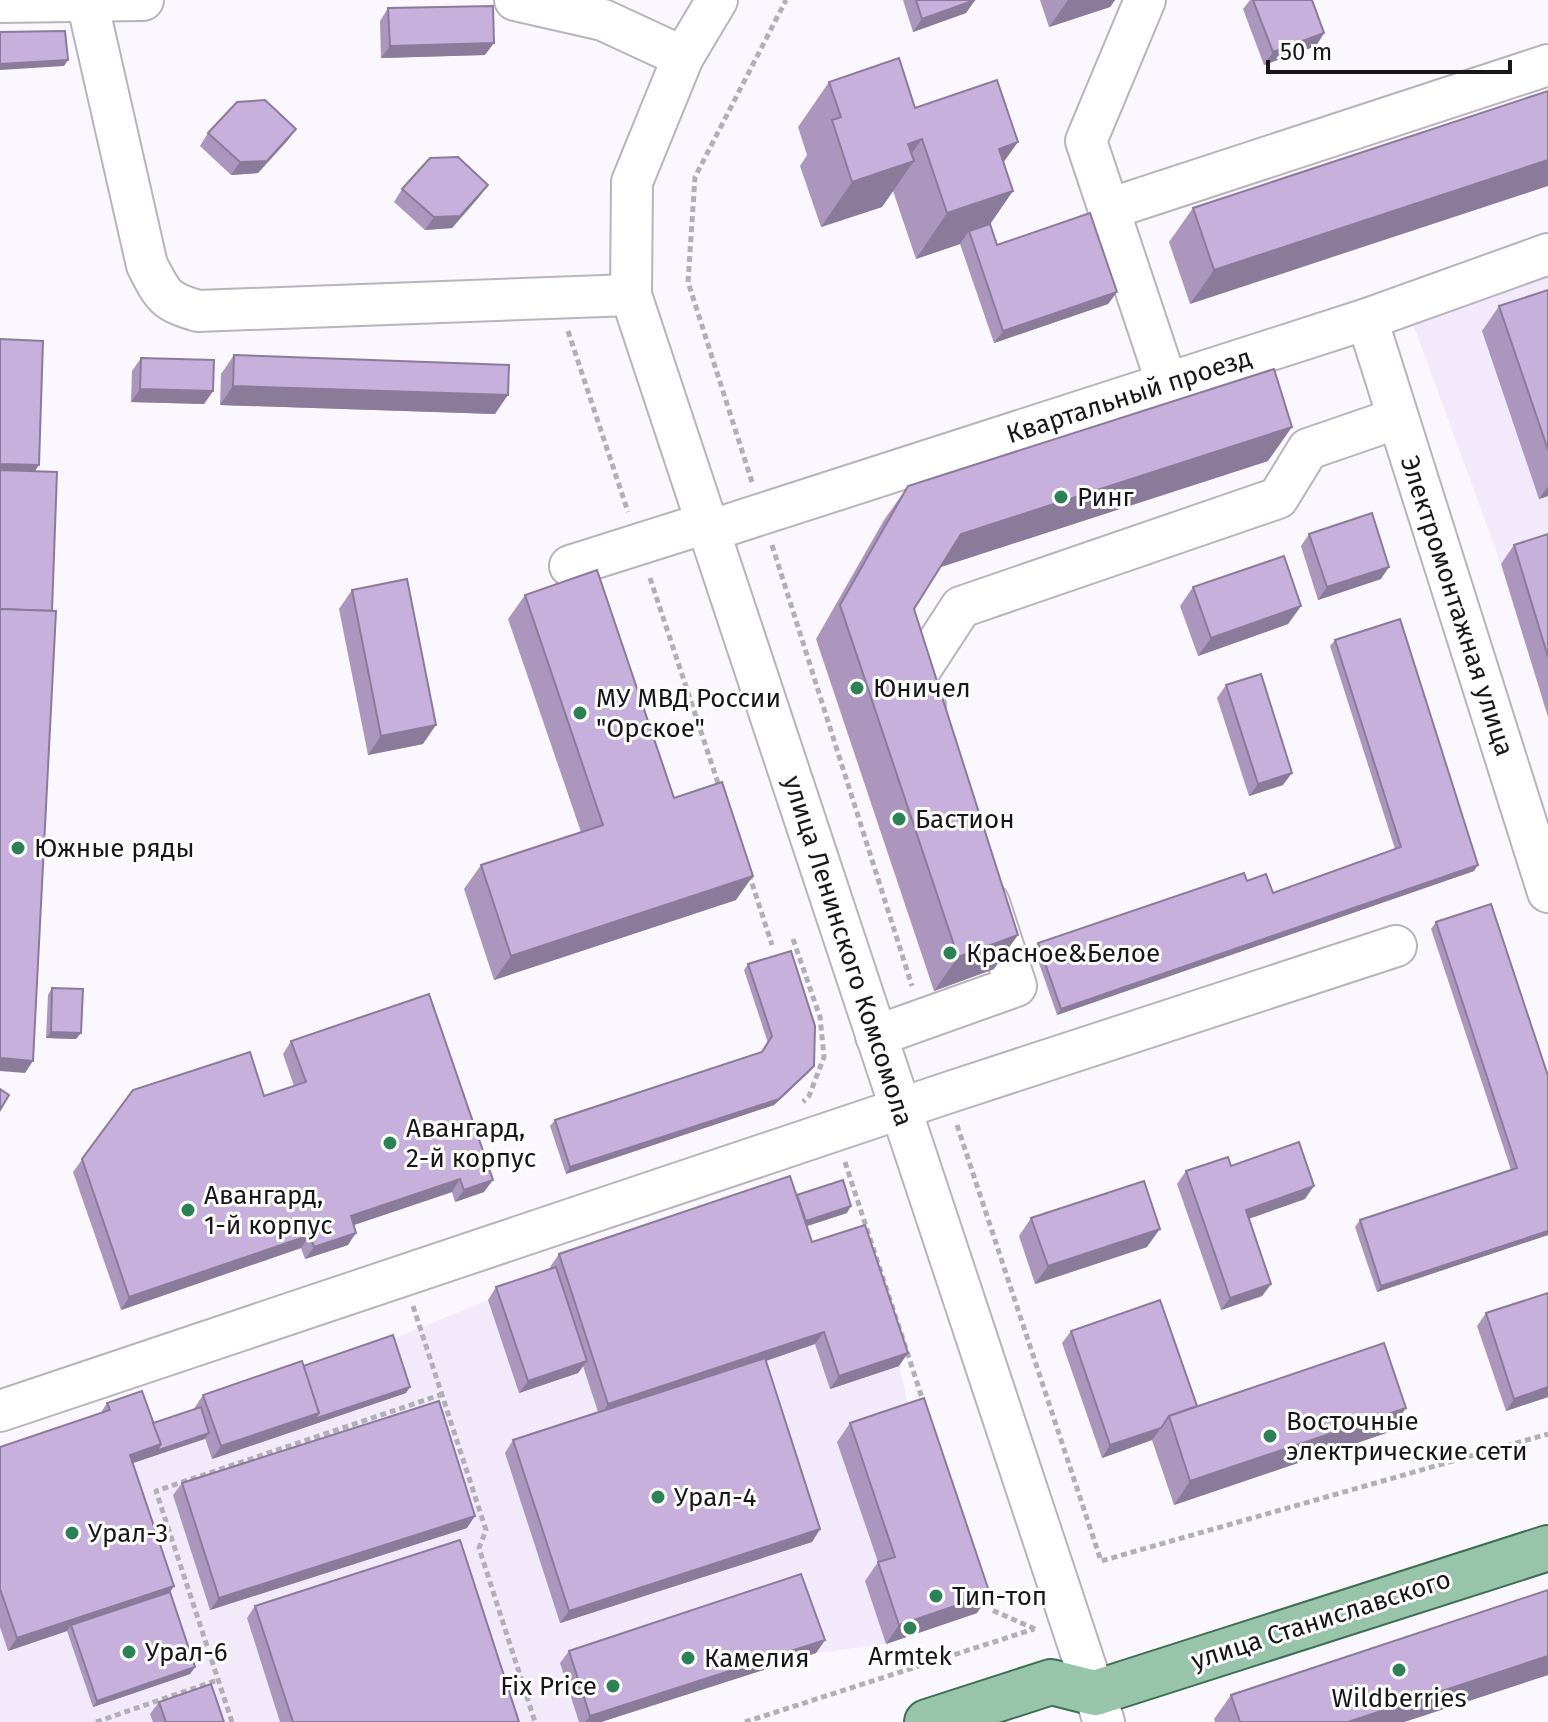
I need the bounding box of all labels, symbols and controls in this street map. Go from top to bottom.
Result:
scale bar [1268,24,1510,74]
text: 50 m [1280,38,1332,66]
street label: Квартальный проезд [1003,342,1255,450]
street label: Электромонтажная улица [1394,452,1520,760]
place label: Ринг [1077,482,1135,513]
marker: Ринг [1052,488,1070,506]
place label: Юничел [873,673,971,704]
marker: Юничел [848,679,866,697]
place label: МУ МВД России "Орское" [596,683,781,744]
marker: МУ МВД России "Орское" [571,704,589,722]
street label: улица Ленинского Комсомола [777,772,919,1130]
place label: Бастион [915,804,1015,835]
marker: Бастион [890,810,908,828]
place label: Южные ряды [34,833,194,864]
marker: Южные ряды [9,839,27,857]
place label: Красное&Белое [966,938,1160,969]
marker: Красное&Белое [941,944,959,962]
place label: Авангард, 2-й корпус [406,1113,536,1174]
marker: Авангард, 2-й корпус [381,1134,399,1152]
place label: Авангард, 1-й корпус [204,1180,333,1241]
marker: Авангард, 1-й корпус [179,1201,197,1219]
place label: Восточные электрические сети [1286,1406,1528,1467]
marker: Восточные электрические сети [1261,1427,1279,1445]
place label: Урал-4 [674,1482,757,1513]
marker: Урал-4 [649,1488,667,1506]
place label: Урал-3 [88,1518,168,1549]
marker: Урал-3 [63,1524,81,1542]
street label: улица Станиславского [1187,1563,1455,1677]
place label: Тип-топ [952,1581,1047,1612]
marker: Тип-топ [927,1587,945,1605]
marker: Armtek [901,1619,919,1637]
place label: Урал-6 [145,1637,228,1668]
place label: Armtek [868,1641,953,1672]
marker: Урал-6 [120,1643,138,1661]
place label: Камелия [704,1643,810,1674]
marker: Камелия [679,1649,697,1667]
marker: Wildberries [1390,1661,1408,1679]
place label: Fix Price [500,1671,597,1702]
marker: Fix Price [604,1677,622,1695]
place label: Wildberries [1331,1683,1467,1714]

